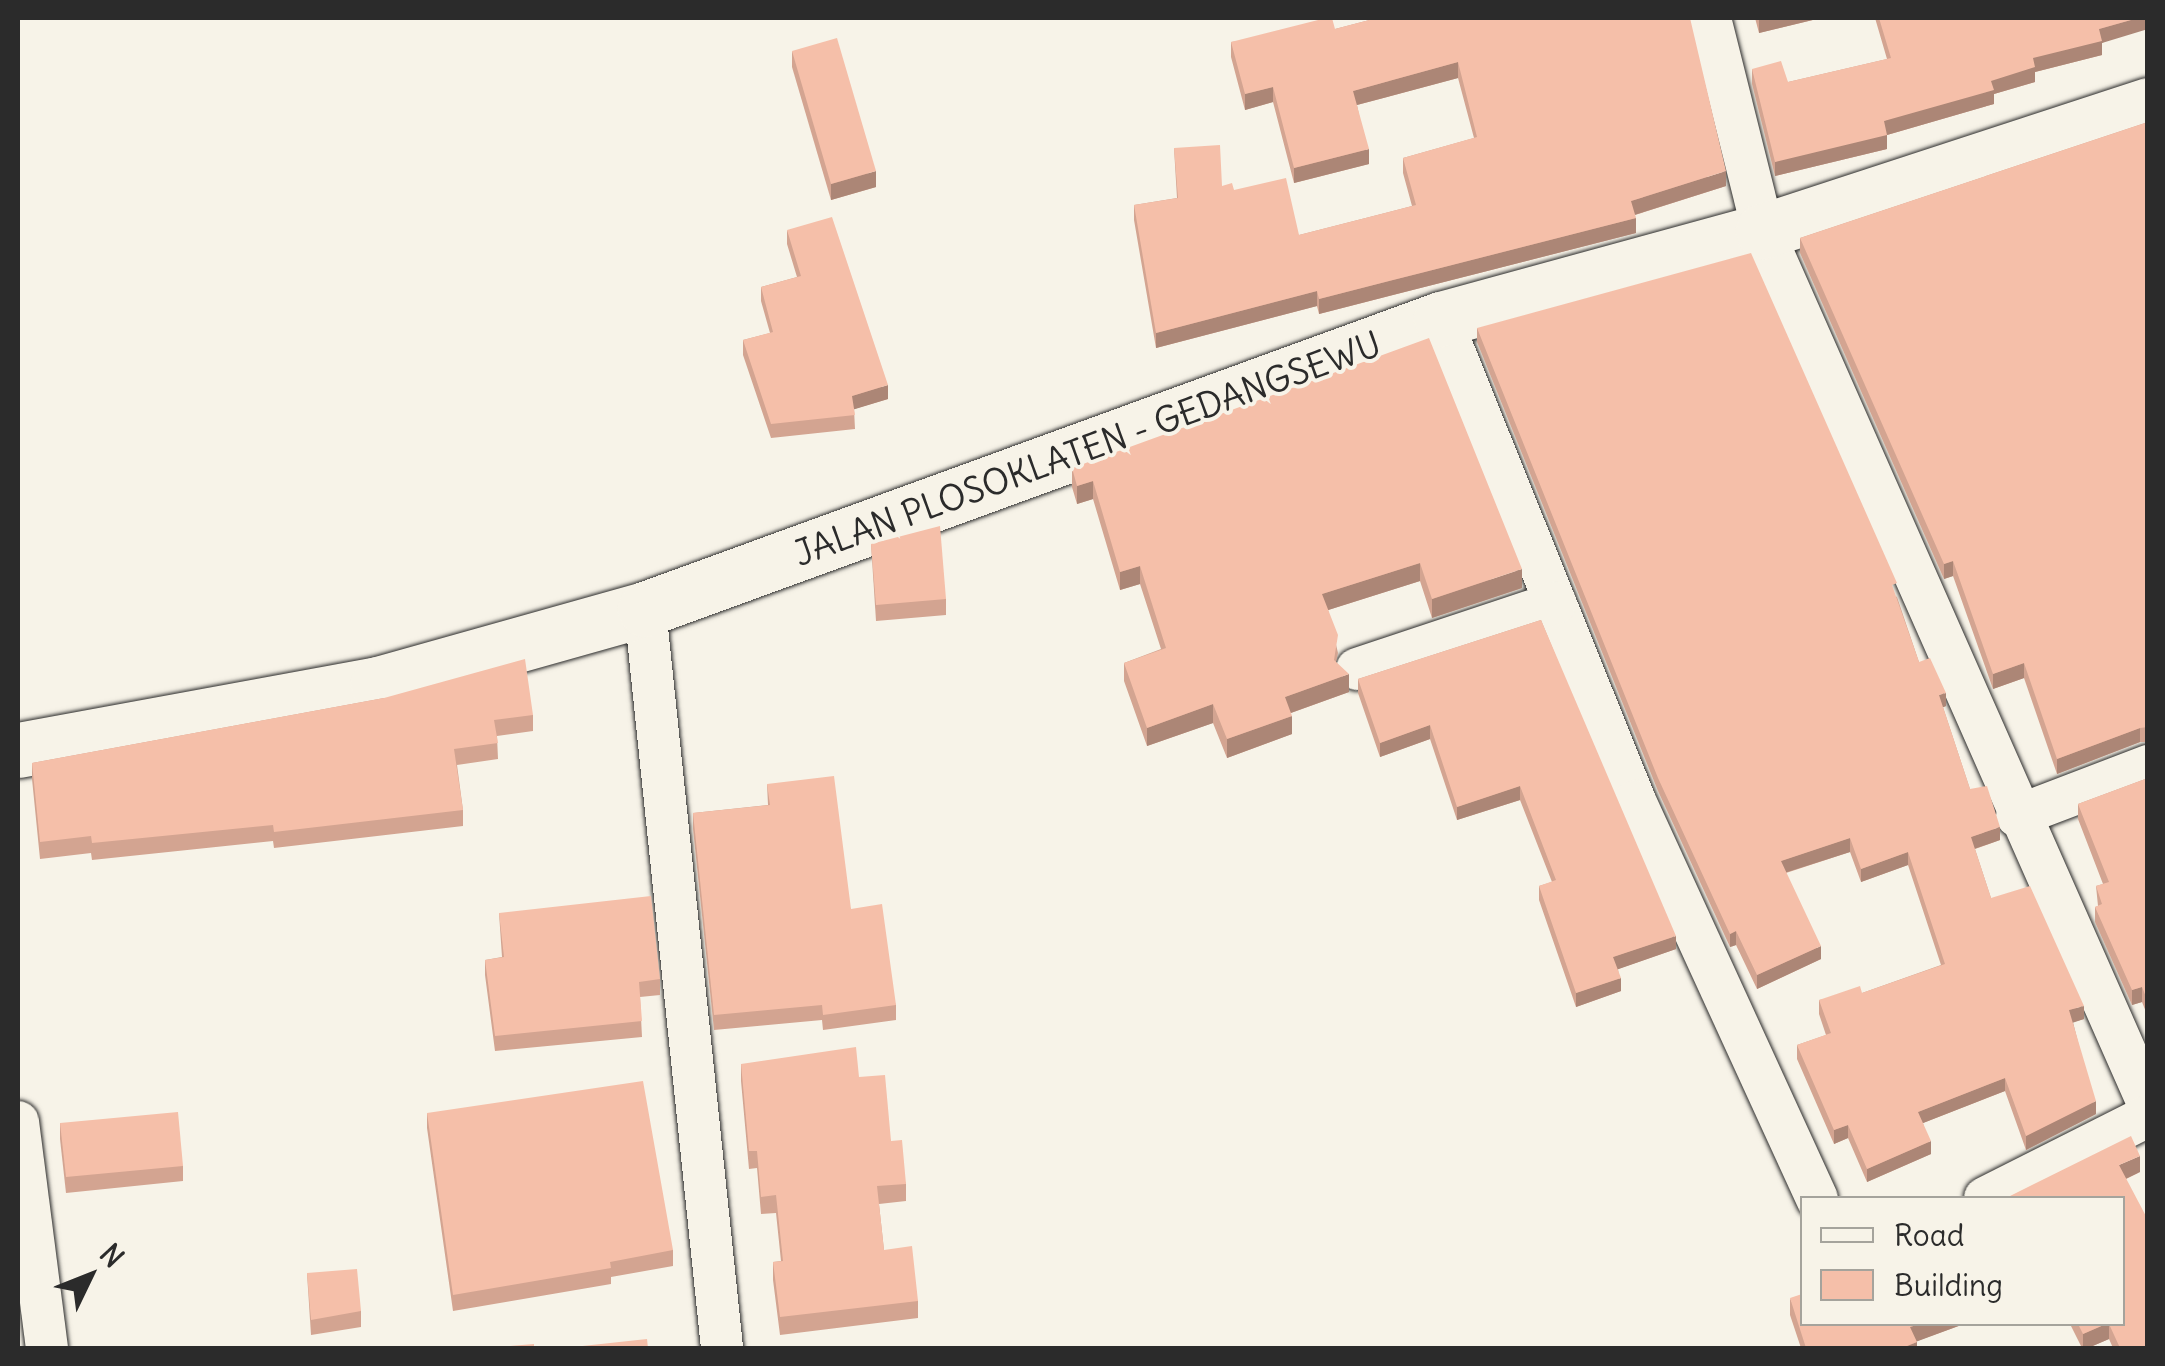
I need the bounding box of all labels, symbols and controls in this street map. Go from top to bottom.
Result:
street label: JALAN PLOSOKLATEN - GEDANGSEWU [788,322,1386,574]
legend [1800,1196,2125,1326]
text: Road [1894,1216,1964,1254]
north arrow [40,1226,140,1326]
text: N [92,1236,132,1275]
text: Building [1894,1266,2003,1304]

